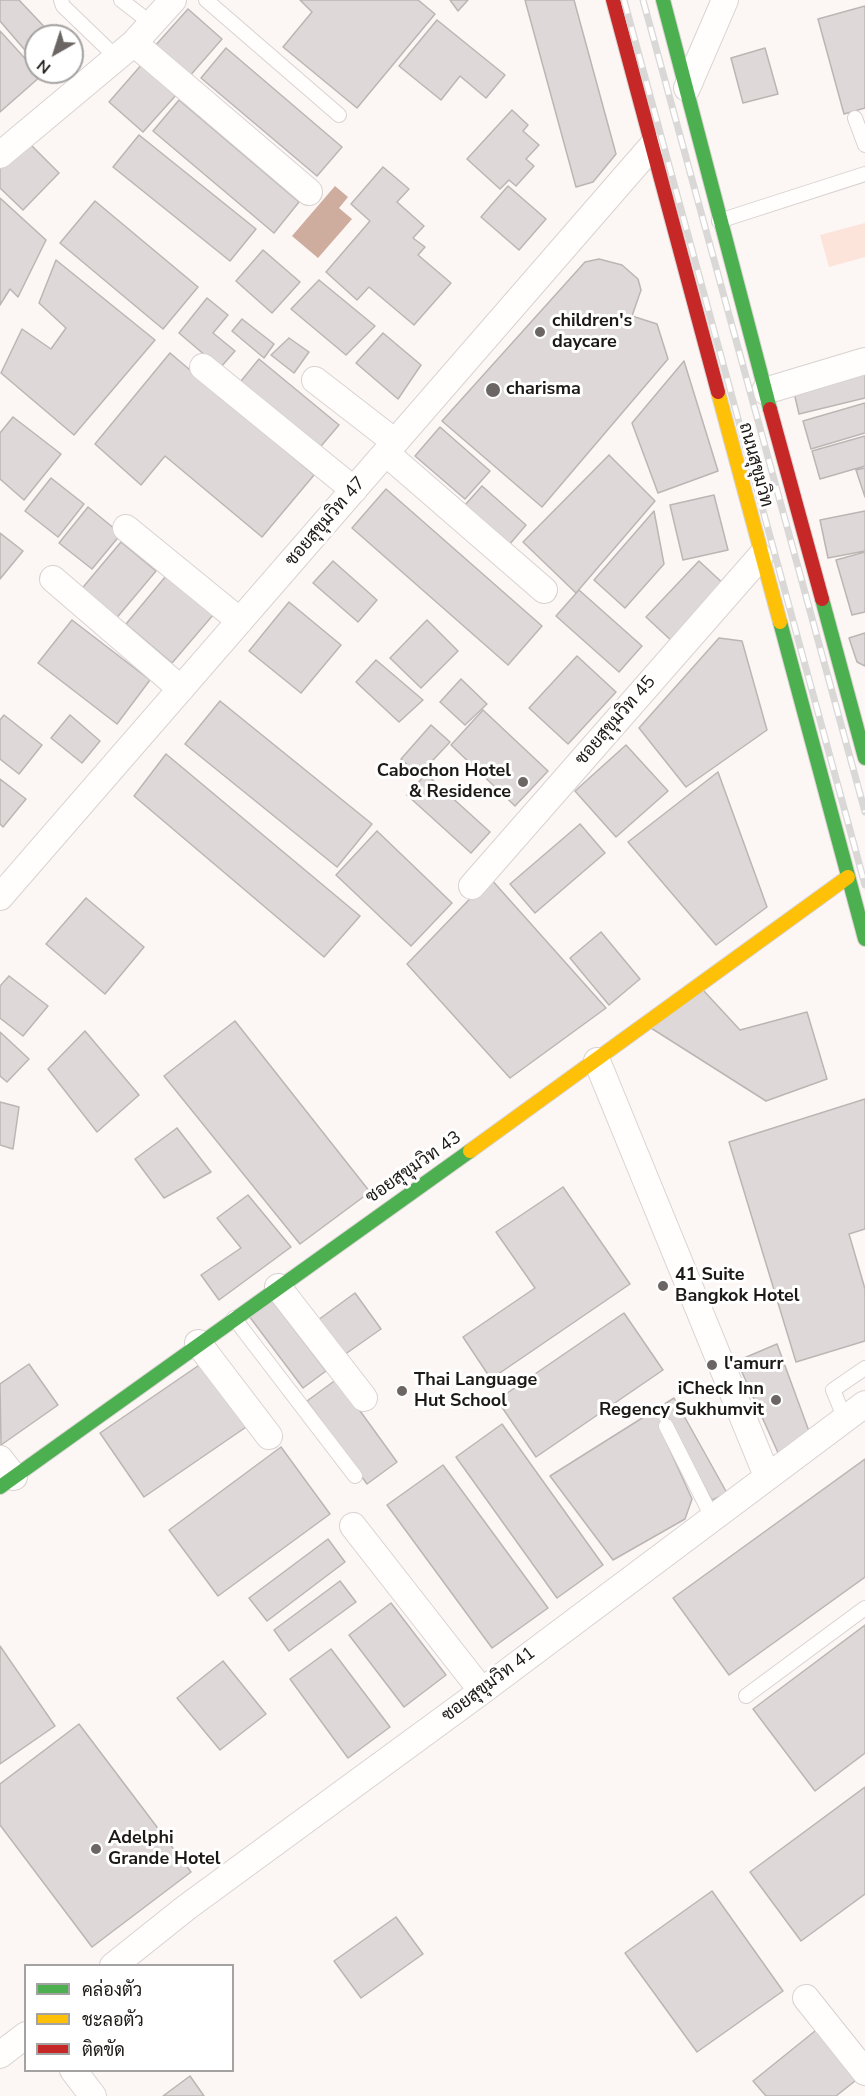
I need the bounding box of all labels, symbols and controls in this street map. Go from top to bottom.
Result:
north arrow [24,24,84,84]
text: N [32,54,56,79]
place label: children's daycare [552,311,632,354]
marker: children's daycare [533,325,547,339]
place label: charisma [506,379,581,401]
marker: charisma [484,381,502,399]
street label: ถนนสุขุมวิท [733,420,777,510]
street label: ซอยสุขุมวิท 47 [281,473,371,571]
street label: ซอยสุขุมวิท 45 [571,672,661,770]
place label: Cabochon Hotel & Residence [377,761,511,804]
marker: Cabochon Hotel & Residence [516,775,530,789]
street label: ซอยสุขุมวิท 43 [362,1127,466,1209]
place label: 41 Suite Bangkok Hotel [675,1265,799,1308]
marker: 41 Suite Bangkok Hotel [656,1279,670,1293]
place label: l'amurr [724,1354,783,1376]
marker: l'amurr [705,1358,719,1372]
place label: Thai Language Hut School [414,1370,537,1412]
place label: iCheck Inn Regency Sukhumvit [599,1379,764,1422]
marker: Thai Language Hut School [395,1384,409,1398]
marker: iCheck Inn Regency Sukhumvit [769,1393,783,1407]
street label: ซอยสุขุมวิท 41 [438,1643,540,1727]
place label: Adelphi Grande Hotel [108,1828,221,1870]
marker: Adelphi Grande Hotel [89,1842,103,1856]
legend [24,1964,234,2072]
text: คล่องตัว [82,1978,142,2002]
text: ชะลอตัว [82,2008,144,2032]
text: ติดขัด [82,2038,125,2062]

